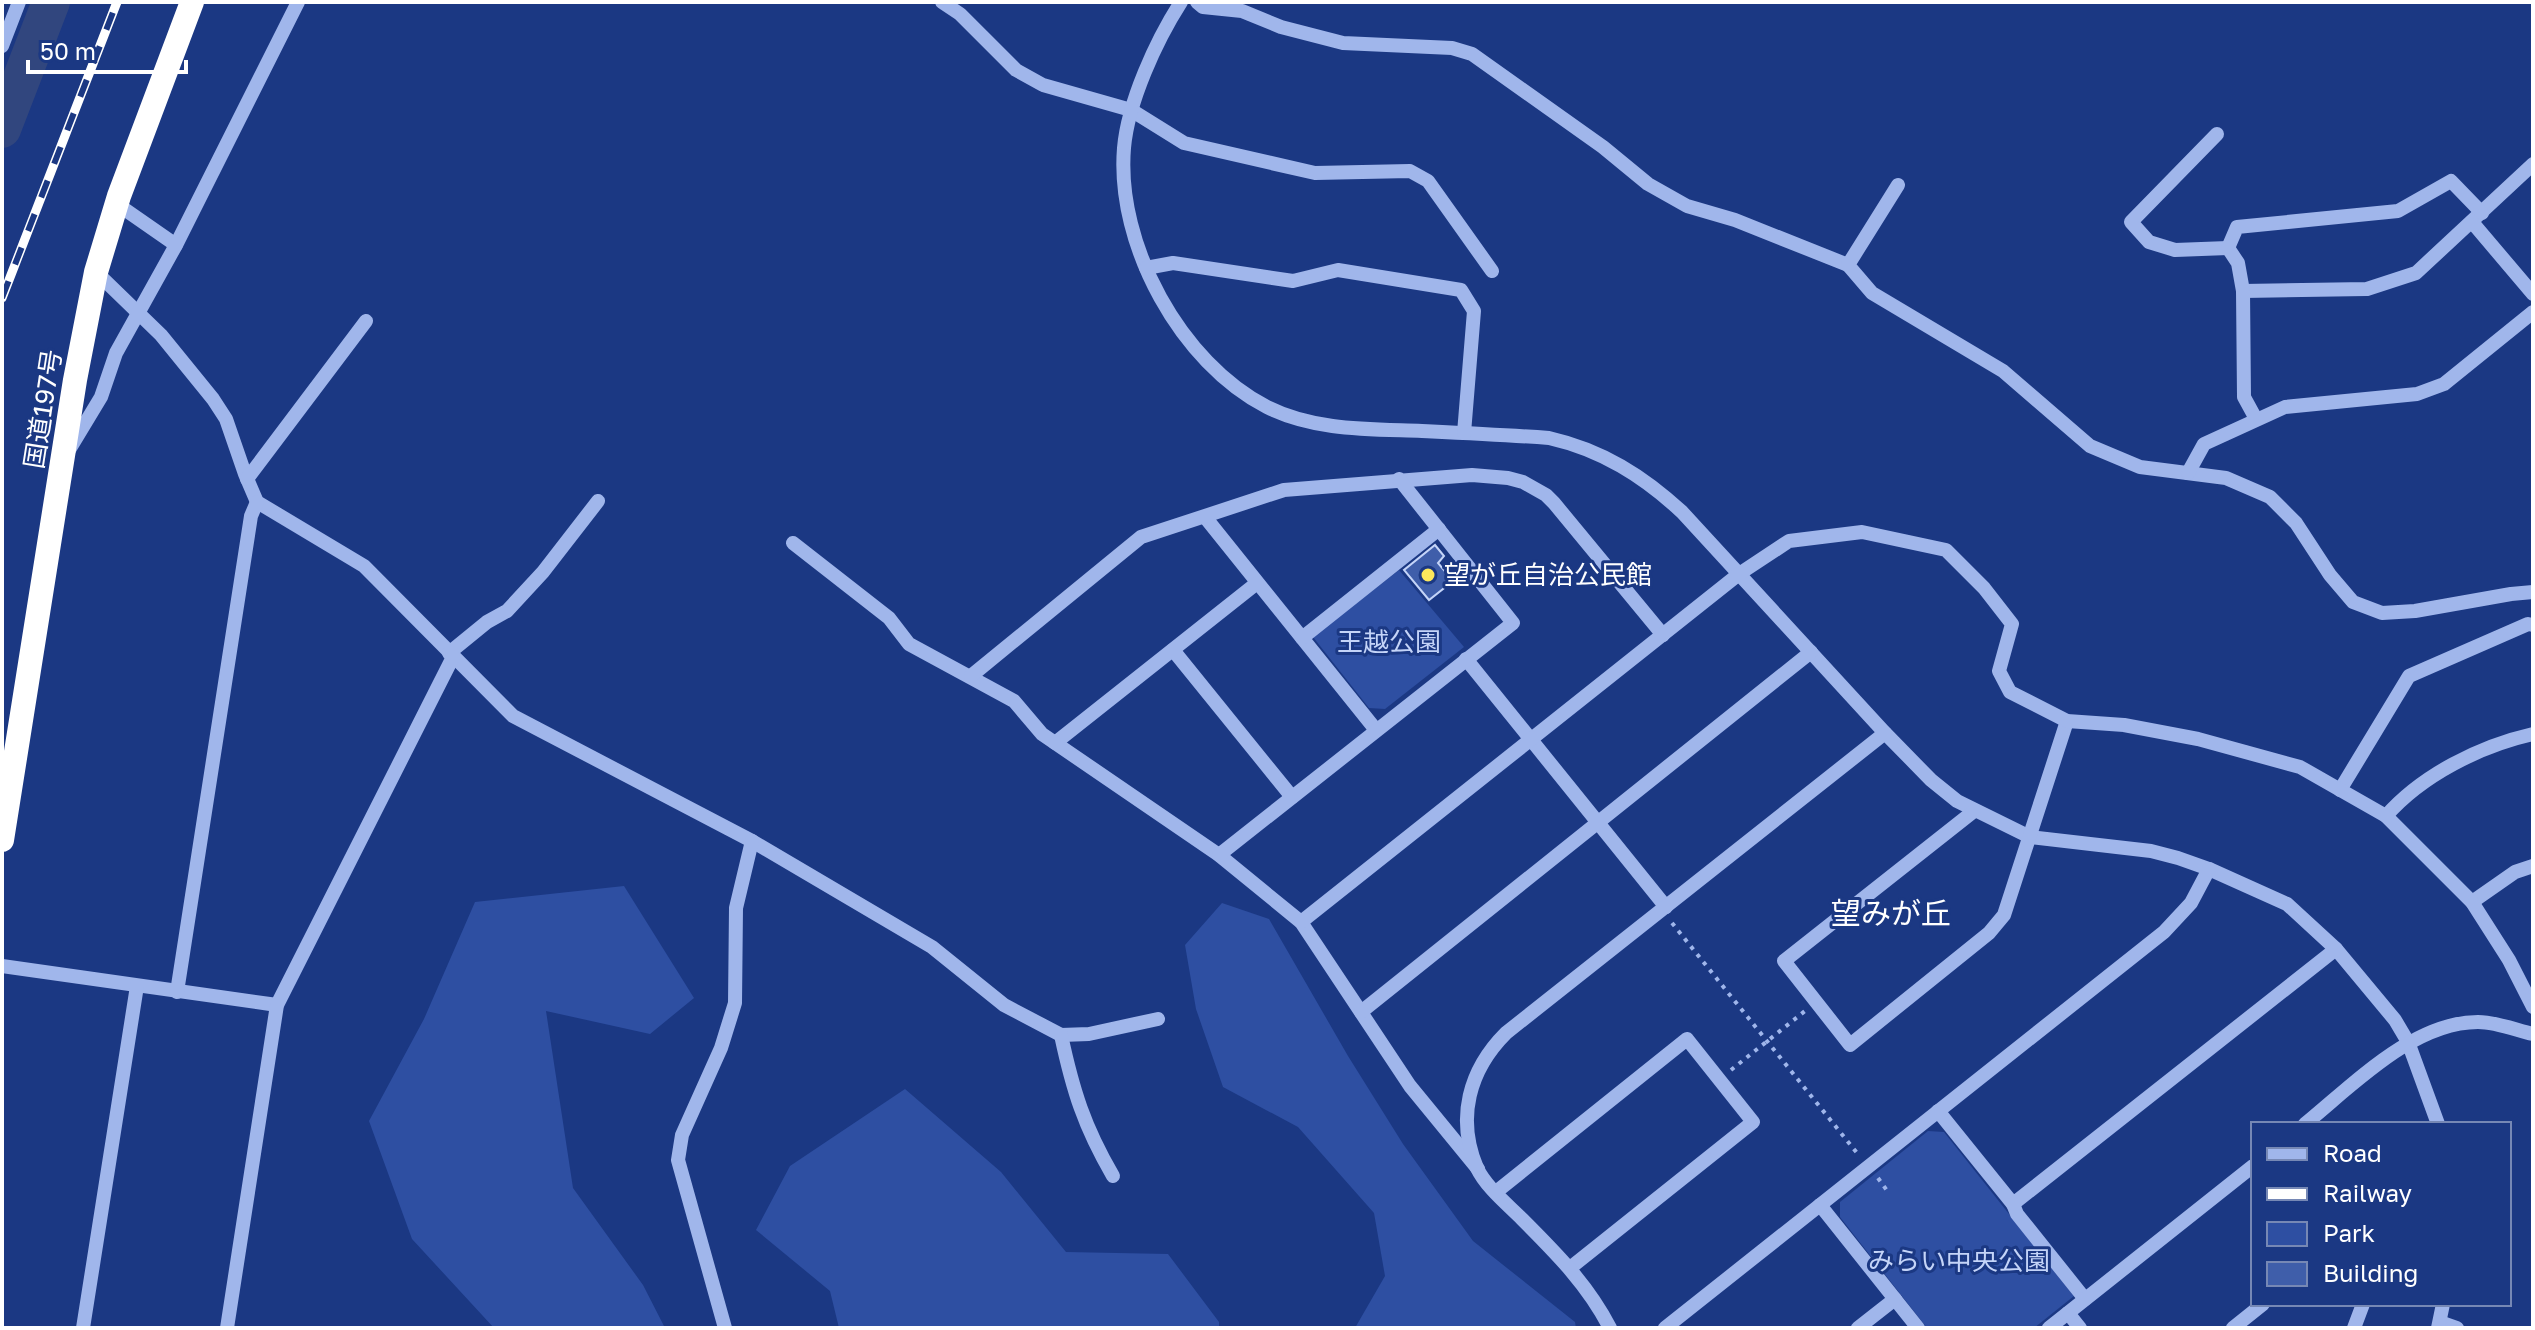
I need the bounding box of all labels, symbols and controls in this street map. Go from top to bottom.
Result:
scale bar [28,24,186,74]
text: 50 m [40,36,96,65]
street label: 国道197号 [18,347,67,471]
place label: 望が丘自治公民館 [1444,559,1652,590]
marker: 望が丘自治公民館 [1419,566,1437,584]
park label: 王越公園 [1337,626,1441,657]
district label: 望みが丘 [1831,895,1951,931]
legend [2251,1122,2511,1306]
text: Road [2323,1138,2382,1167]
text: Railway [2323,1178,2412,1207]
text: Park [2323,1218,2375,1247]
park label: みらい中央公園 [1868,1245,2050,1276]
text: Building [2323,1258,2418,1287]

